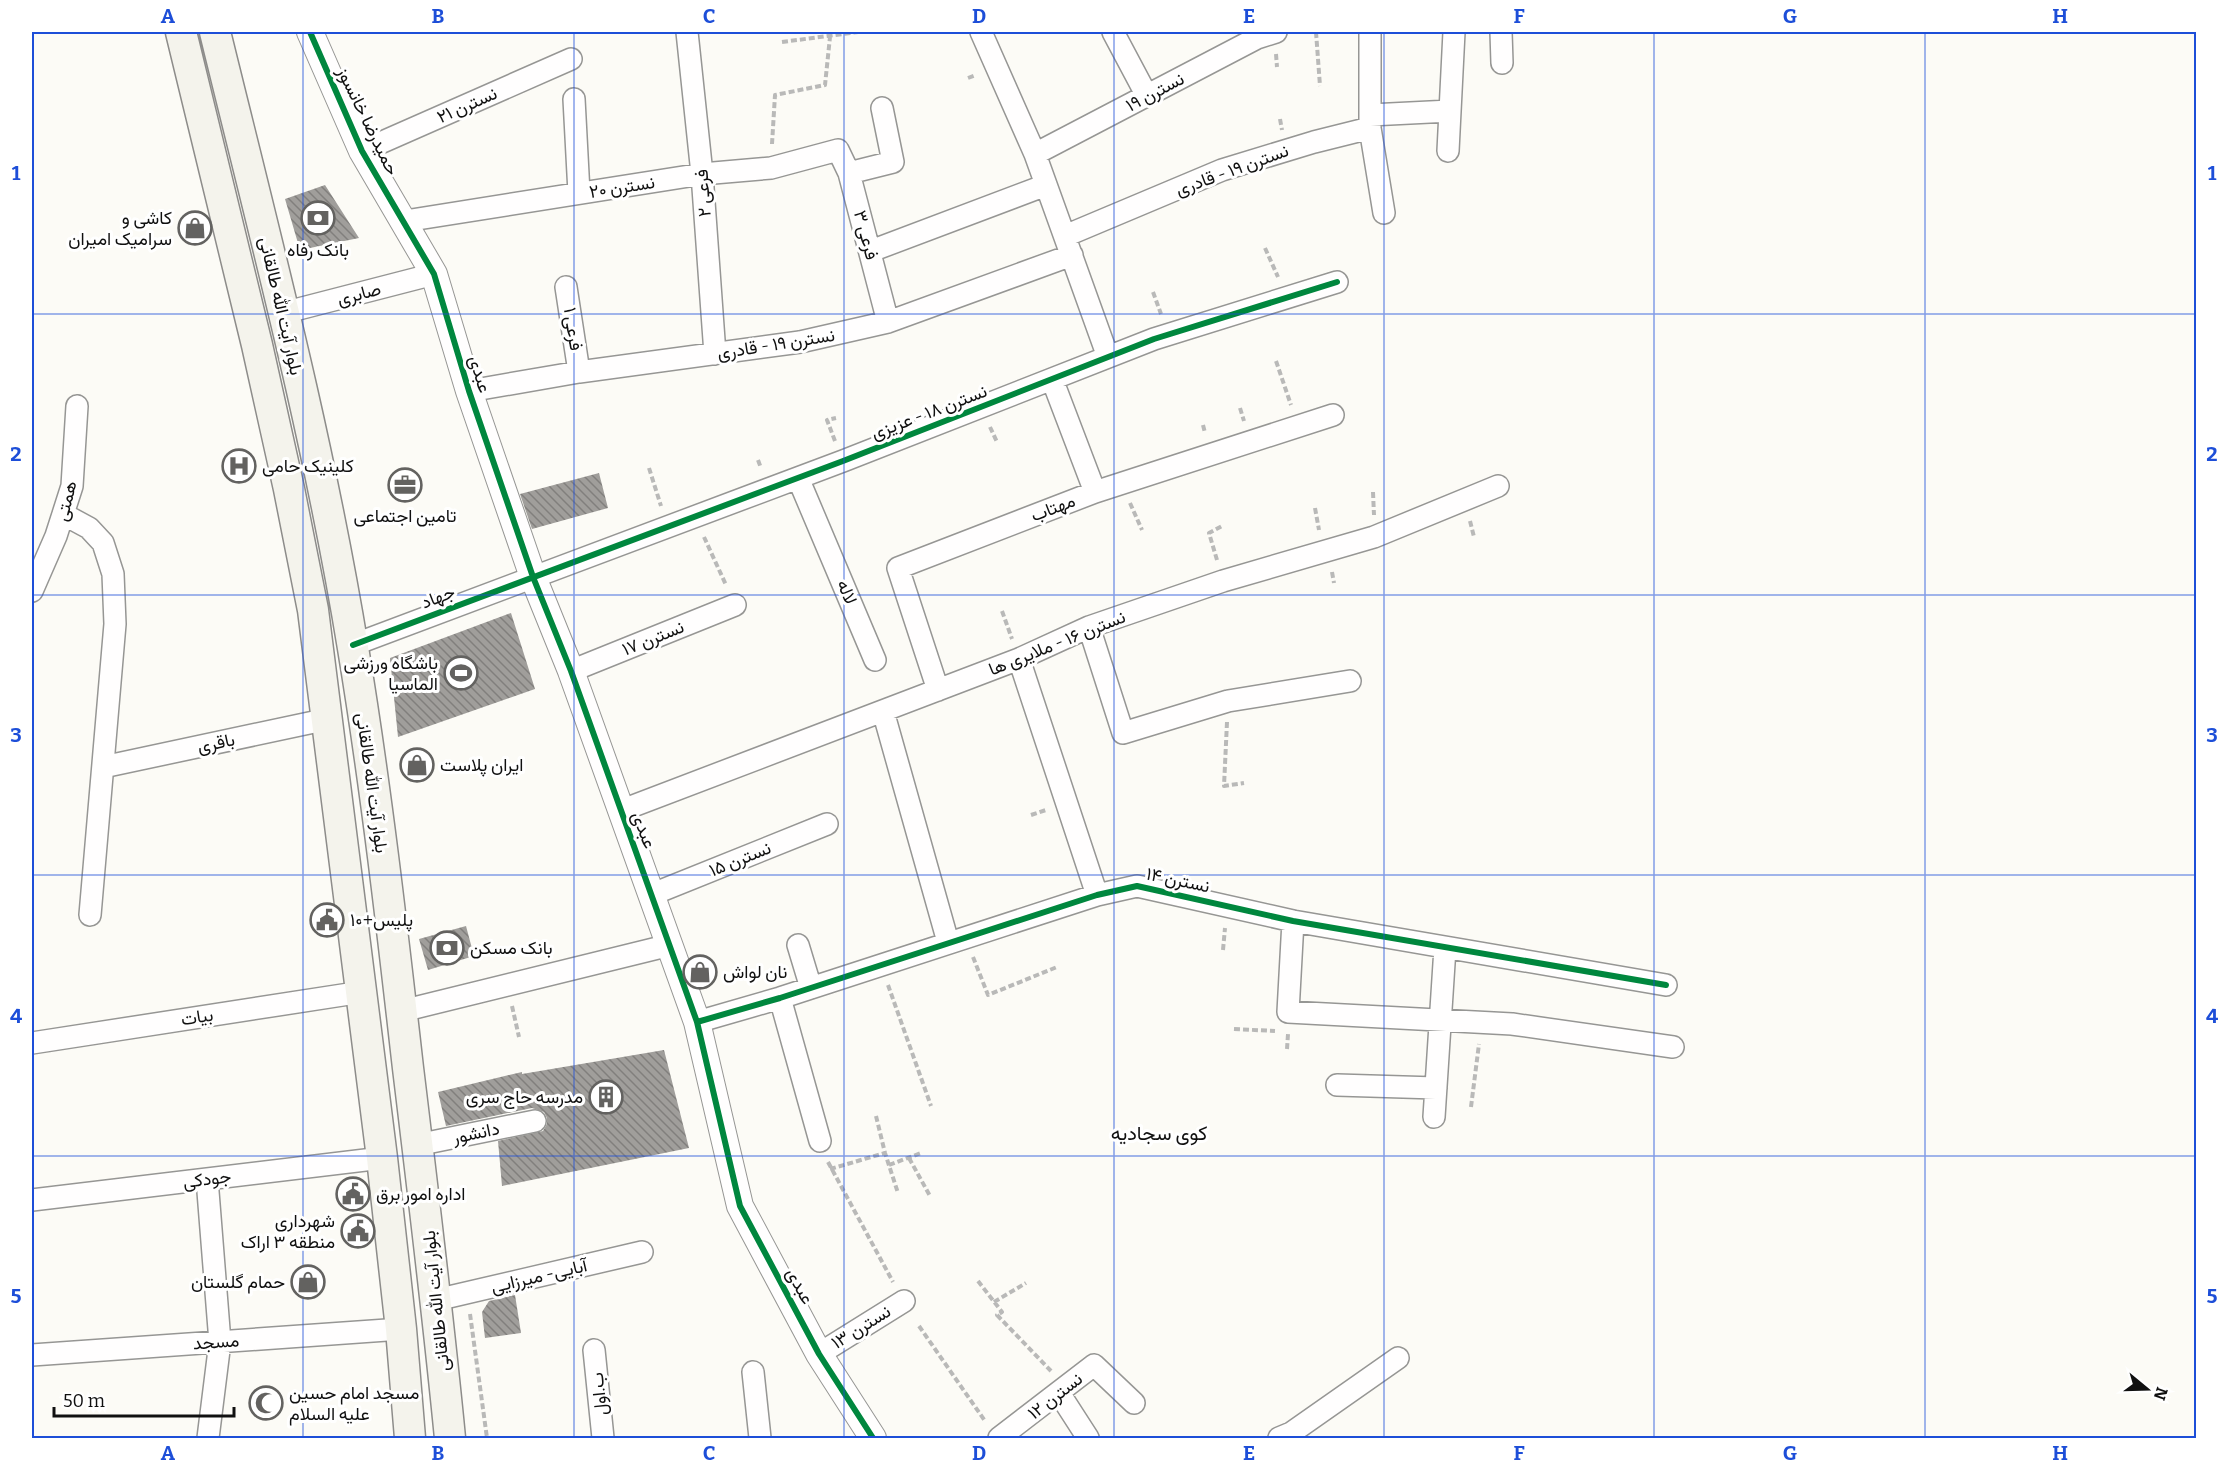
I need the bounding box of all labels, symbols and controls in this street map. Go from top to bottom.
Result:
text: A [161,4,176,28]
text: B [432,4,445,28]
text: C [703,4,715,28]
text: D [972,4,986,28]
text: E [1243,4,1255,28]
text: F [1513,4,1525,28]
text: G [1783,4,1797,28]
text: H [2052,4,2068,28]
street label: حمیدرضا خانسوز [332,62,404,179]
street label: نسترن ۱۹ [1122,68,1188,116]
street label: نسترن ۲۱ [433,82,501,128]
street label: نسترن ۱۹ - قادری [1172,139,1292,201]
text: 1 [12,161,21,185]
text: 1 [2208,161,2217,185]
street label: فرعی ۲ [690,168,716,218]
street label: نسترن ۲۰ [588,171,656,203]
bank icon: بانک رفاه [300,200,336,236]
place label: کاشی و سرامیک امیران [68,207,172,250]
street label: فرعی ۳ [849,208,883,262]
shop icon: کاشی و سرامیک امیران [177,210,213,246]
street label: بلوار آیت الله طالقانی [254,235,308,377]
place label: بانک رفاه [287,239,349,261]
street label: صابری [335,278,383,310]
street label: فرعی ۱ [559,306,587,352]
street label: نسترن ۱۹ - قادری [716,324,836,364]
street label: عبدی [464,353,496,395]
street label: نسترن ۱۸ - عزیزی [868,380,990,444]
text: 2 [10,442,22,466]
text: 2 [2206,442,2218,466]
hospital icon: کلینیک حامی [221,448,257,484]
place label: کلینیک حامی [262,455,354,477]
office icon: تامین اجتماعی [387,467,423,503]
street label: همتی [50,478,82,524]
street label: مهتاب [1028,490,1078,526]
place label: تامین اجتماعی [354,505,456,527]
street label: لاله [832,576,862,608]
street label: جهاد [418,581,458,613]
street label: نسترن ۱۶ - ملایری ها [985,606,1129,680]
street label: نسترن ۱۷ [619,616,687,660]
place label: باشگاه ورزشی الماسیا [343,652,438,695]
sports icon: باشگاه ورزشی الماسیا [443,655,479,691]
street label: بلوار آیت الله طالقانی [351,711,393,855]
text: 3 [10,723,22,747]
text: 3 [2206,723,2218,747]
street label: باقری [195,728,237,758]
shop icon: ایران پلاست [399,747,435,783]
place label: ایران پلاست [440,754,523,777]
street label: عبدی [627,808,661,852]
street label: نسترن ۱۵ [706,837,774,881]
street label: نسترن ۱۴ [1144,863,1212,897]
public building icon: پلیس+۱۰ [309,902,345,938]
place label: پلیس+۱۰ [350,909,413,932]
bank icon: بانک مسکن [429,930,465,966]
place label: بانک مسکن [470,937,553,959]
shop icon: نان لواش [682,954,718,990]
place label: نان لواش [723,961,787,983]
text: 4 [10,1004,22,1028]
street label: بیات [179,1004,215,1030]
text: 4 [2206,1004,2218,1028]
building icon: مدرسه حاج سری [588,1079,624,1115]
place label: مدرسه حاج سری [466,1086,583,1109]
street label: دانشور [450,1117,501,1149]
district label: کوی سجادیه [1111,1121,1207,1146]
street label: جودکی [182,1165,232,1193]
public building icon: اداره امور برق [335,1176,371,1212]
place label: اداره امور برق [376,1183,465,1205]
place label: شهرداری منطقه ۳ اراک [241,1210,335,1253]
public building icon: شهرداری منطقه ۳ اراک [340,1213,376,1249]
street label: بلوار آیت الله طالقانی [418,1230,454,1372]
street label: آبایی- میرزایی [489,1254,591,1298]
shop icon: حمام گلستان [290,1264,326,1300]
street label: عبدی [781,1264,819,1308]
place label: حمام گلستان [191,1271,285,1294]
text: 5 [11,1284,22,1308]
text: 5 [2207,1284,2218,1308]
street label: نسترن ۱۳ [827,1300,895,1354]
street label: مسجد [192,1329,240,1355]
north arrow [2117,1359,2177,1419]
street label: نسترن ۱۲ [1023,1368,1087,1424]
street label: ب.اول [586,1371,612,1417]
scale bar [54,1380,234,1418]
place label: مسجد امام حسین علیه السلام [289,1382,419,1426]
mosque icon: مسجد امام حسین علیه السلام [248,1385,284,1421]
text: N [2150,1385,2172,1403]
text: 50 m [63,1390,105,1412]
text: A [161,1441,176,1465]
text: B [432,1441,445,1465]
text: C [703,1441,715,1465]
text: D [972,1441,986,1465]
text: E [1243,1441,1255,1465]
text: F [1513,1441,1525,1465]
text: G [1783,1441,1797,1465]
text: H [2052,1441,2068,1465]

